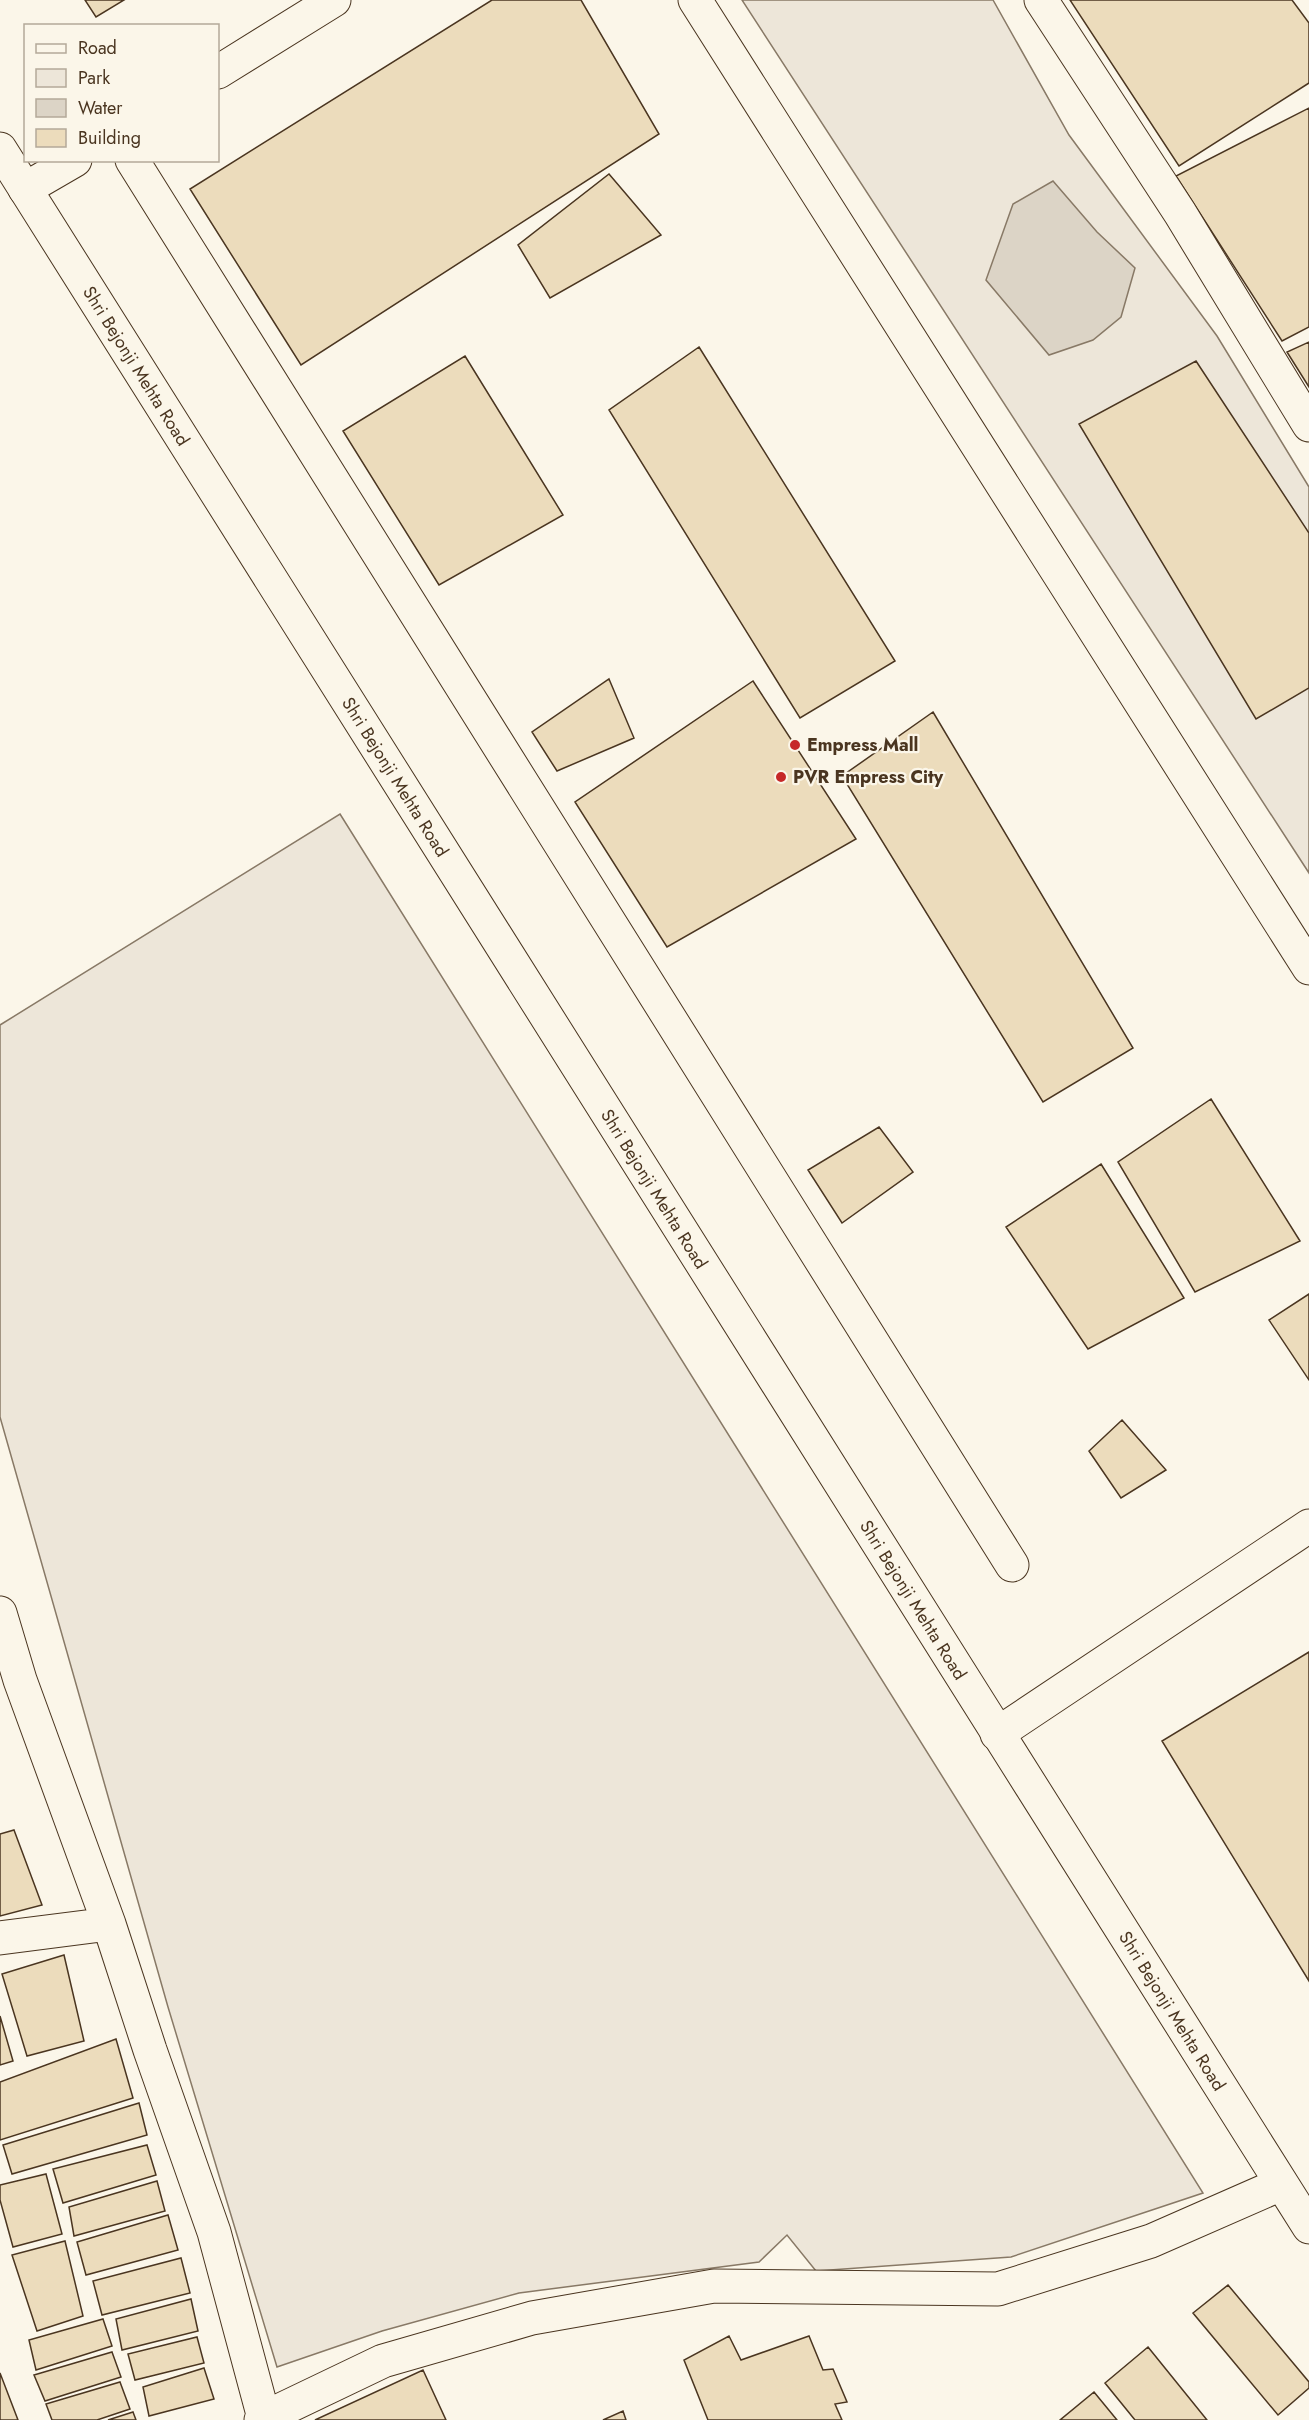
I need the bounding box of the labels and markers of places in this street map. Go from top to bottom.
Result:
place label: Empress Mall [807,732,918,758]
marker: Empress Mall [788,738,802,752]
place label: PVR Empress City [793,764,944,790]
marker: PVR Empress City [774,770,788,784]

